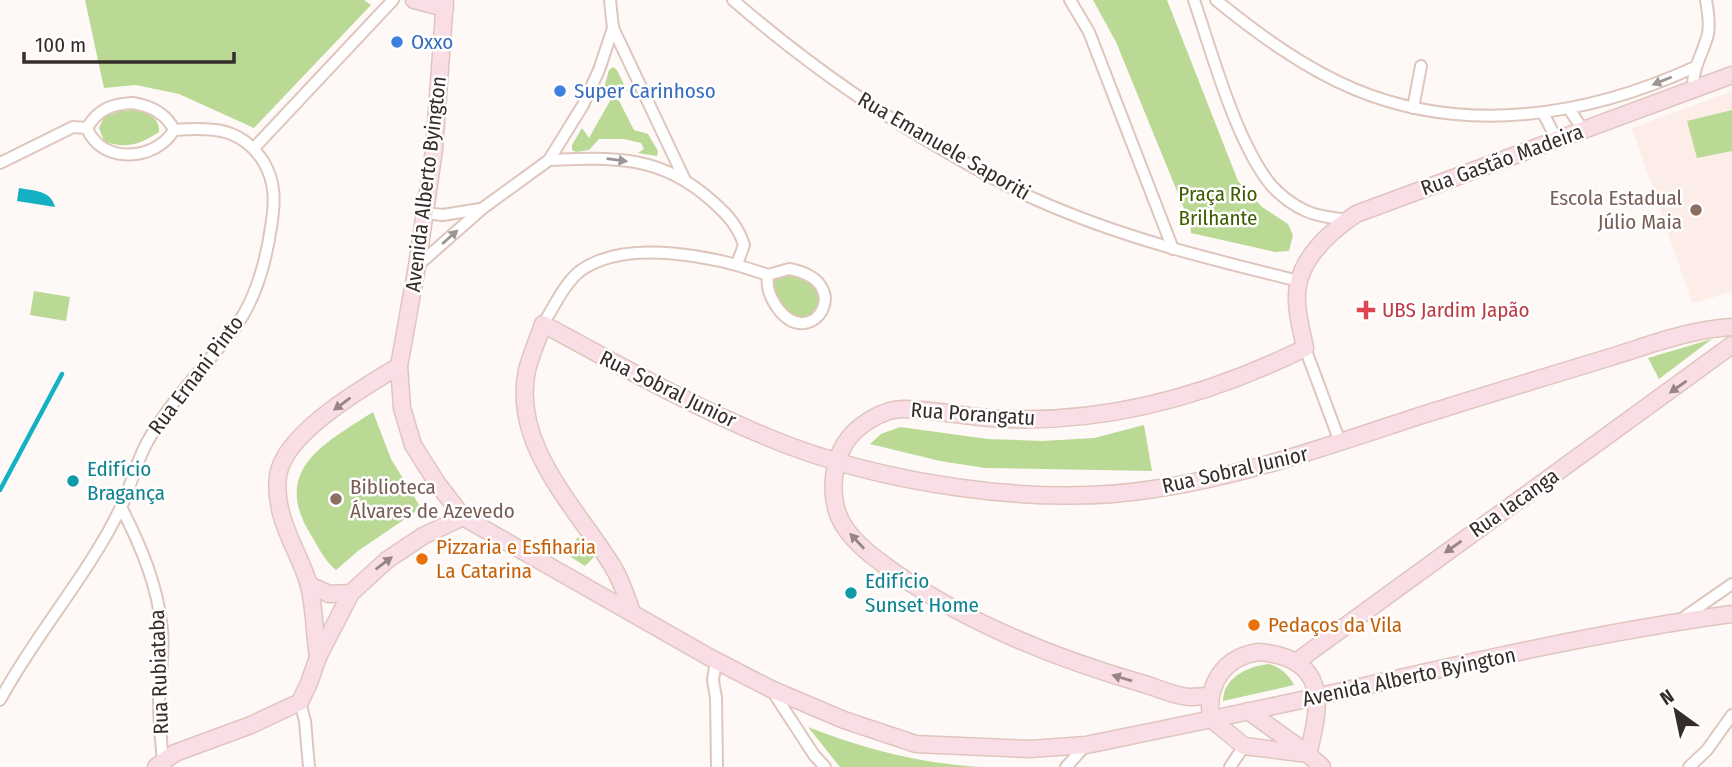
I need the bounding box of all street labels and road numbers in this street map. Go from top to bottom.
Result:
street label: Avenida Alberto Byington [400,75,452,293]
street label: Rua Emanuele Saporiti [853,86,1035,206]
street label: Rua Gastão Madeira [1417,119,1587,201]
street label: Rua Ernani Pinto [143,310,249,440]
street label: Rua Sobral Junior [595,345,741,434]
street label: Rua Porangatu [910,397,1036,431]
street label: Rua Sobral Junior [1159,440,1311,499]
street label: Rua Iacanga [1464,463,1564,543]
street label: Rua Rubiataba [144,609,174,735]
street label: Avenida Alberto Byington [1300,642,1518,712]

